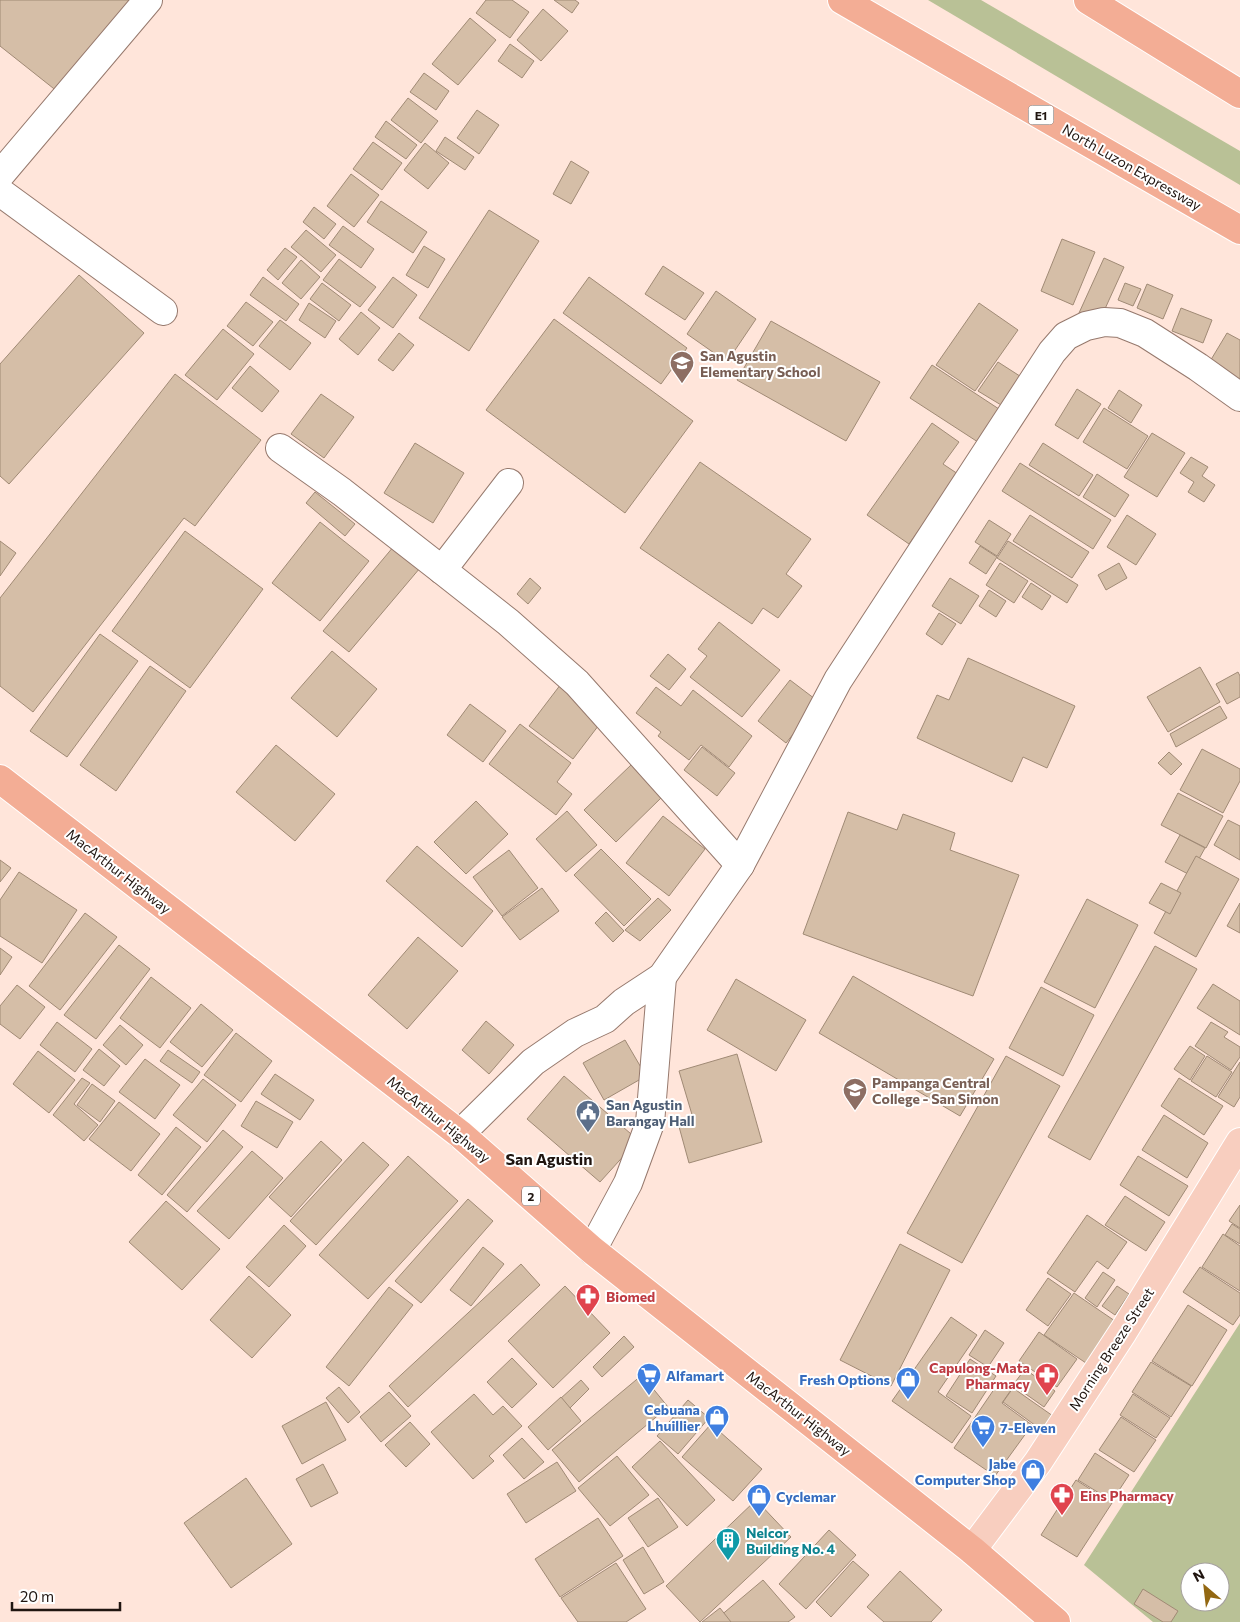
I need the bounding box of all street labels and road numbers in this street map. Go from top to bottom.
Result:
road number: E1 [1028,106,1054,124]
street label: North Luzon Expressway [1059,120,1205,214]
street label: MacArthur Highway [63,825,175,917]
street label: MacArthur Highway [384,1072,494,1166]
road number: 2 [522,1186,540,1206]
street label: Morning Breeze Street [1065,1284,1157,1414]
street label: MacArthur Highway [743,1367,855,1459]

